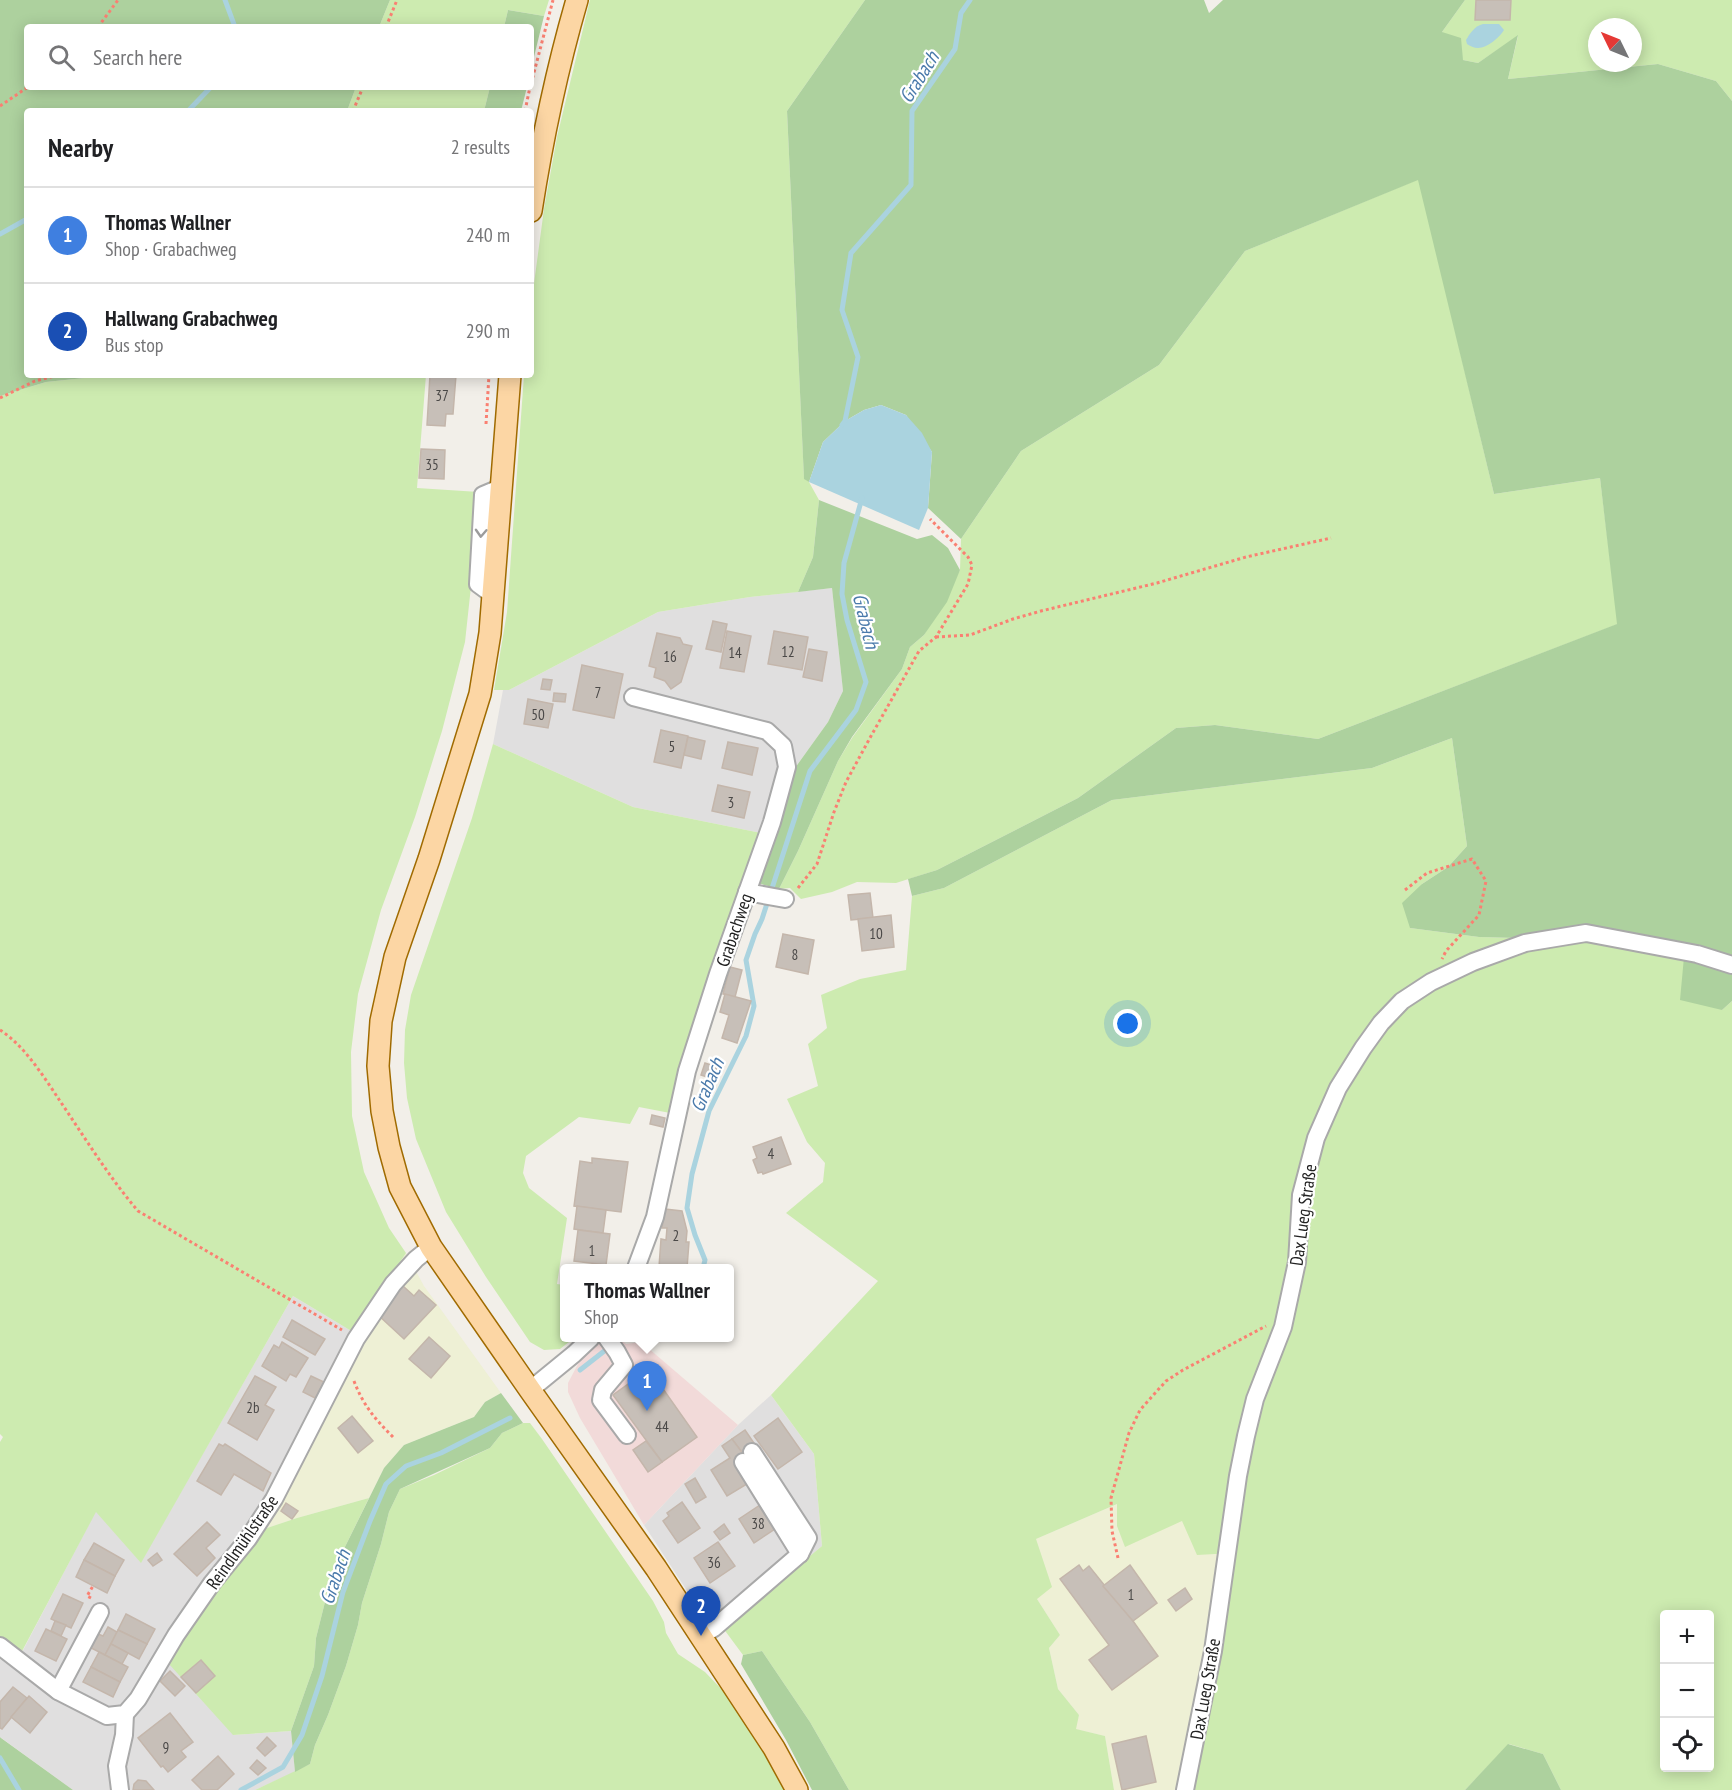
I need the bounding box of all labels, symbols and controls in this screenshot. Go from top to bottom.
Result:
north arrow [1588,18,1642,72]
search box [24,24,534,90]
icon: search [45,41,78,74]
text: Search here [93,43,182,71]
water label: Grabach [893,45,945,108]
text: Nearby [48,131,113,164]
text: 2 results [451,134,510,160]
text: Thomas Wallner [105,208,231,236]
text: 1 [63,222,72,248]
text: 240 m [466,222,510,248]
text: Shop · Grabachweg [105,236,237,262]
text: Hallwang Grabachweg [105,304,278,332]
text: 2 [63,318,72,344]
text: 290 m [466,318,510,344]
text: Bus stop [105,332,164,358]
house number: 37 [435,386,449,405]
house number: 35 [425,455,439,474]
one-way arrow [475,528,488,537]
water label: Grabach [847,591,886,652]
house number: 12 [781,642,795,661]
house number: 14 [728,643,742,662]
house number: 16 [663,647,677,666]
house number: 7 [595,683,601,702]
house number: 50 [531,705,545,724]
house number: 5 [669,737,675,756]
house number: 3 [728,793,734,812]
street label: Grabachweg [711,890,757,970]
house number: 10 [869,924,883,943]
house number: 8 [792,945,798,964]
your location [1113,1009,1142,1038]
water label: Grabach [684,1053,730,1116]
house number: 4 [768,1144,775,1163]
street label: Dax Lueg Straße [1284,1163,1322,1267]
house number: 2 [673,1226,679,1245]
house number: 1 [589,1241,595,1260]
popup [560,1264,734,1342]
text: Thomas Wallner [584,1276,710,1304]
text: Shop [584,1304,619,1330]
pin: 1 [628,1362,666,1411]
house number: 2b [246,1398,260,1417]
house number: 44 [655,1417,669,1436]
street label: Reindlmühlstraße [201,1490,283,1594]
house number: 38 [751,1514,765,1533]
water label: Grabach [314,1545,357,1608]
house number: 36 [707,1553,721,1572]
house number: 1 [1128,1585,1134,1604]
pin: 2 [682,1586,720,1636]
map controls [1660,1610,1714,1772]
button: + [1660,1610,1714,1664]
street label: Dax Lueg Straße [1185,1637,1225,1741]
button: − [1660,1664,1714,1718]
button: locate [1660,1718,1714,1772]
house number: 9 [163,1738,169,1757]

